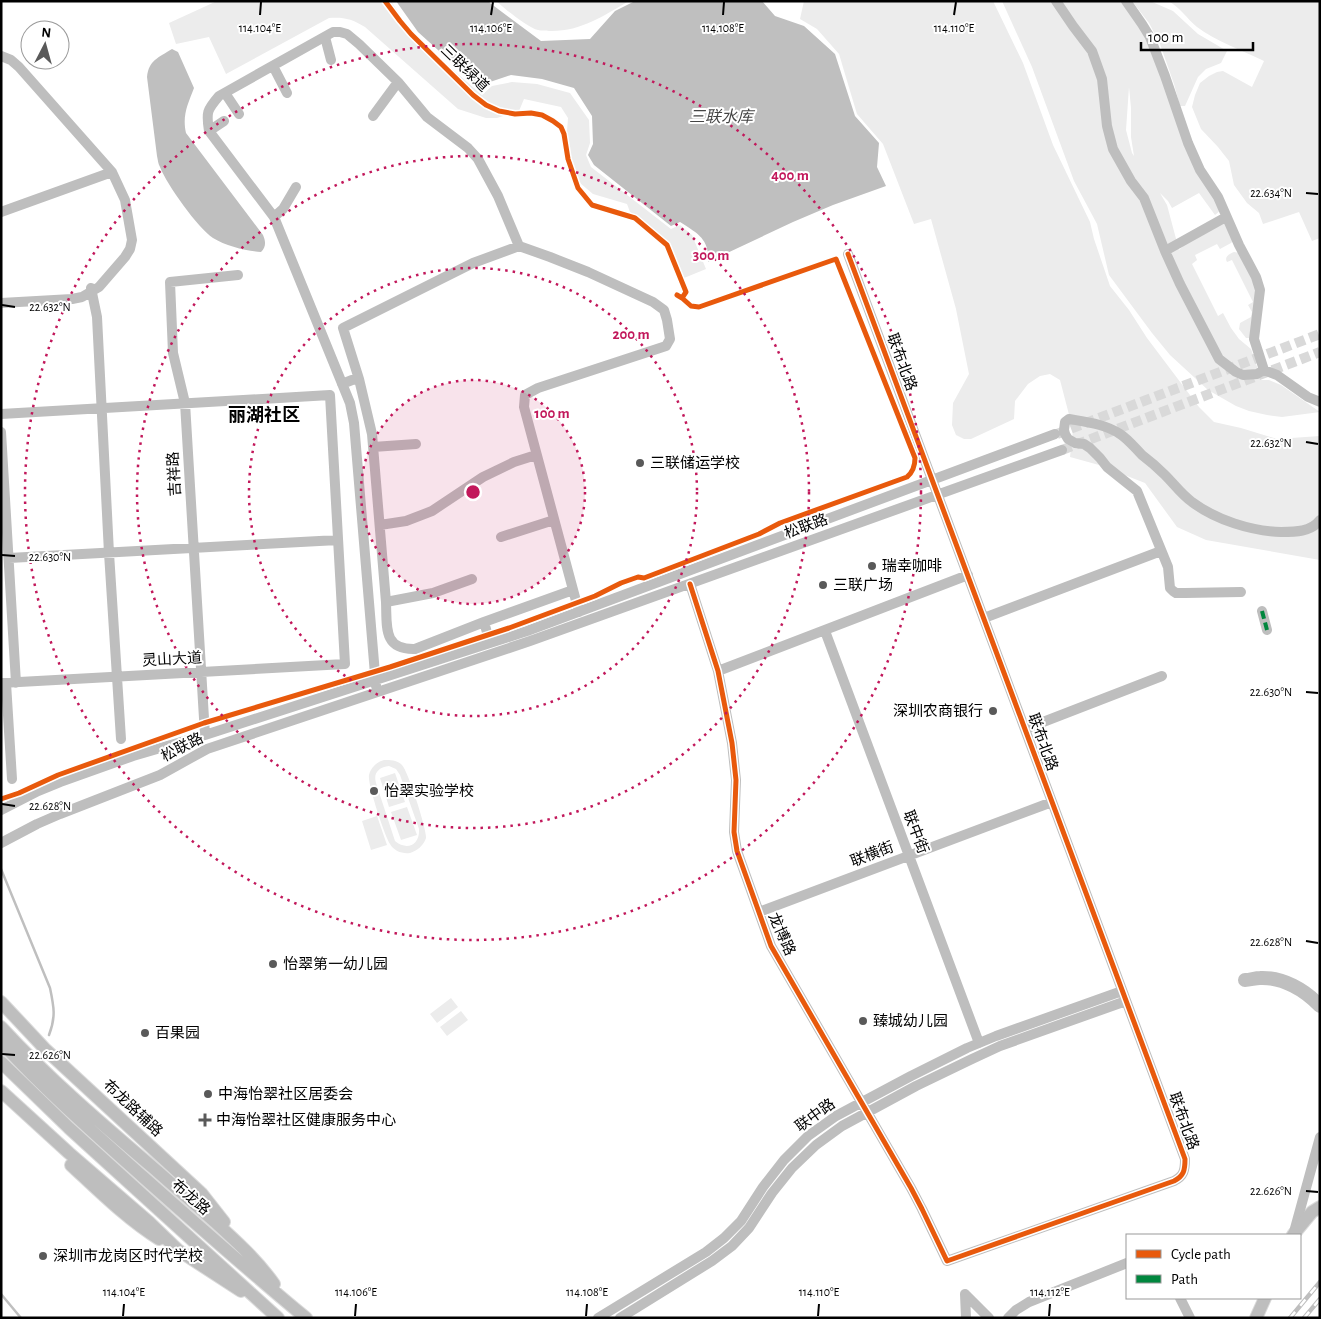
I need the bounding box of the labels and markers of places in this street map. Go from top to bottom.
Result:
place label: 三联储运学校 [650,454,740,471]
marker: 三联储运学校 [634,457,646,469]
centre of rings [464,483,482,501]
place label: 瑞幸咖啡 [882,558,942,574]
marker: 瑞幸咖啡 [866,560,878,572]
place label: 三联广场 [833,577,893,593]
marker: 三联广场 [817,579,829,591]
place label: 深圳农商银行 [893,703,983,719]
marker: 深圳农商银行 [987,705,999,717]
place label: 怡翠实验学校 [384,782,474,799]
marker: 怡翠实验学校 [368,785,380,797]
place label: 怡翠第一幼儿园 [283,955,388,972]
marker: 怡翠第一幼儿园 [267,958,279,970]
place label: 臻城幼儿园 [873,1013,948,1029]
marker: 臻城幼儿园 [857,1015,869,1027]
place label: 百果园 [155,1026,200,1041]
marker: 百果园 [139,1027,151,1039]
place label: 中海怡翠社区居委会 [218,1085,353,1102]
marker: 中海怡翠社区居委会 [202,1088,214,1100]
place label: 中海怡翠社区健康服务中心 [216,1111,396,1128]
marker: 中海怡翠社区健康服务中心 [198,1113,212,1127]
place label: 深圳市龙岗区时代学校 [53,1247,203,1264]
marker: 深圳市龙岗区时代学校 [37,1250,49,1262]

